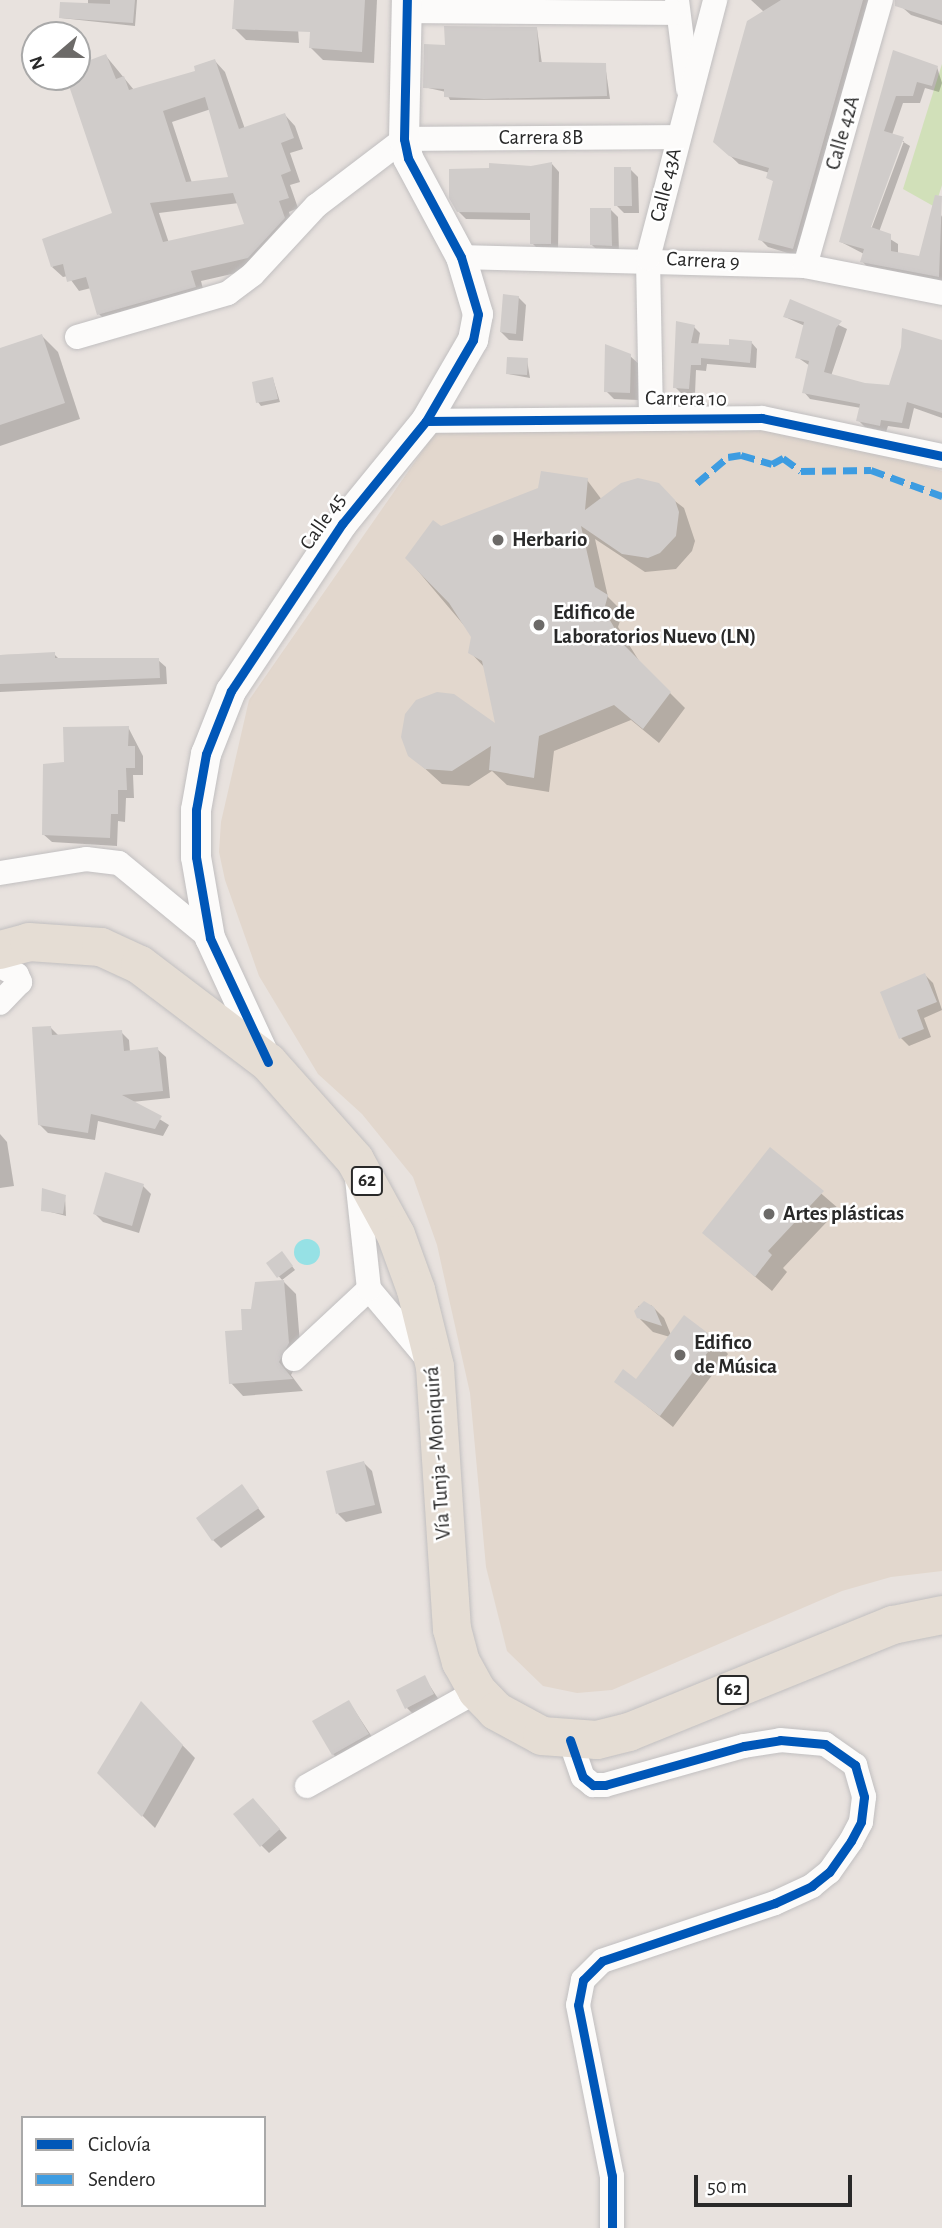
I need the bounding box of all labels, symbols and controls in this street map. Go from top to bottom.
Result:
north arrow [21,21,91,91]
text: N [26,53,49,72]
street label: Calle 42A [820,93,866,173]
street label: Carrera 8B [499,125,583,151]
street label: Calle 43A [645,146,687,224]
street label: Carrera 9 [666,247,740,275]
street label: Carrera 10 [645,386,727,412]
street label: Calle 45 [295,489,351,555]
place label: Herbario [512,527,587,553]
marker: Herbario [490,532,506,548]
place label: Edifico de Laboratorios Nuevo (LN) [553,600,756,650]
marker: Edifico de Laboratorios Nuevo (LN) [531,617,547,633]
road number: 62 [350,1166,384,1196]
place label: Artes plásticas [783,1201,904,1227]
marker: Artes plásticas [761,1206,777,1222]
place label: Edifico de Música [694,1330,777,1380]
marker: Edifico de Música [672,1347,688,1363]
street label: Vía Tunja - Moniquirá [419,1365,457,1541]
road number: 62 [716,1674,750,1706]
legend [21,2116,266,2207]
text: Ciclovía [88,2134,151,2155]
scale bar [697,2162,855,2206]
text: Sendero [88,2169,156,2190]
text: 50 m [707,2176,747,2197]

